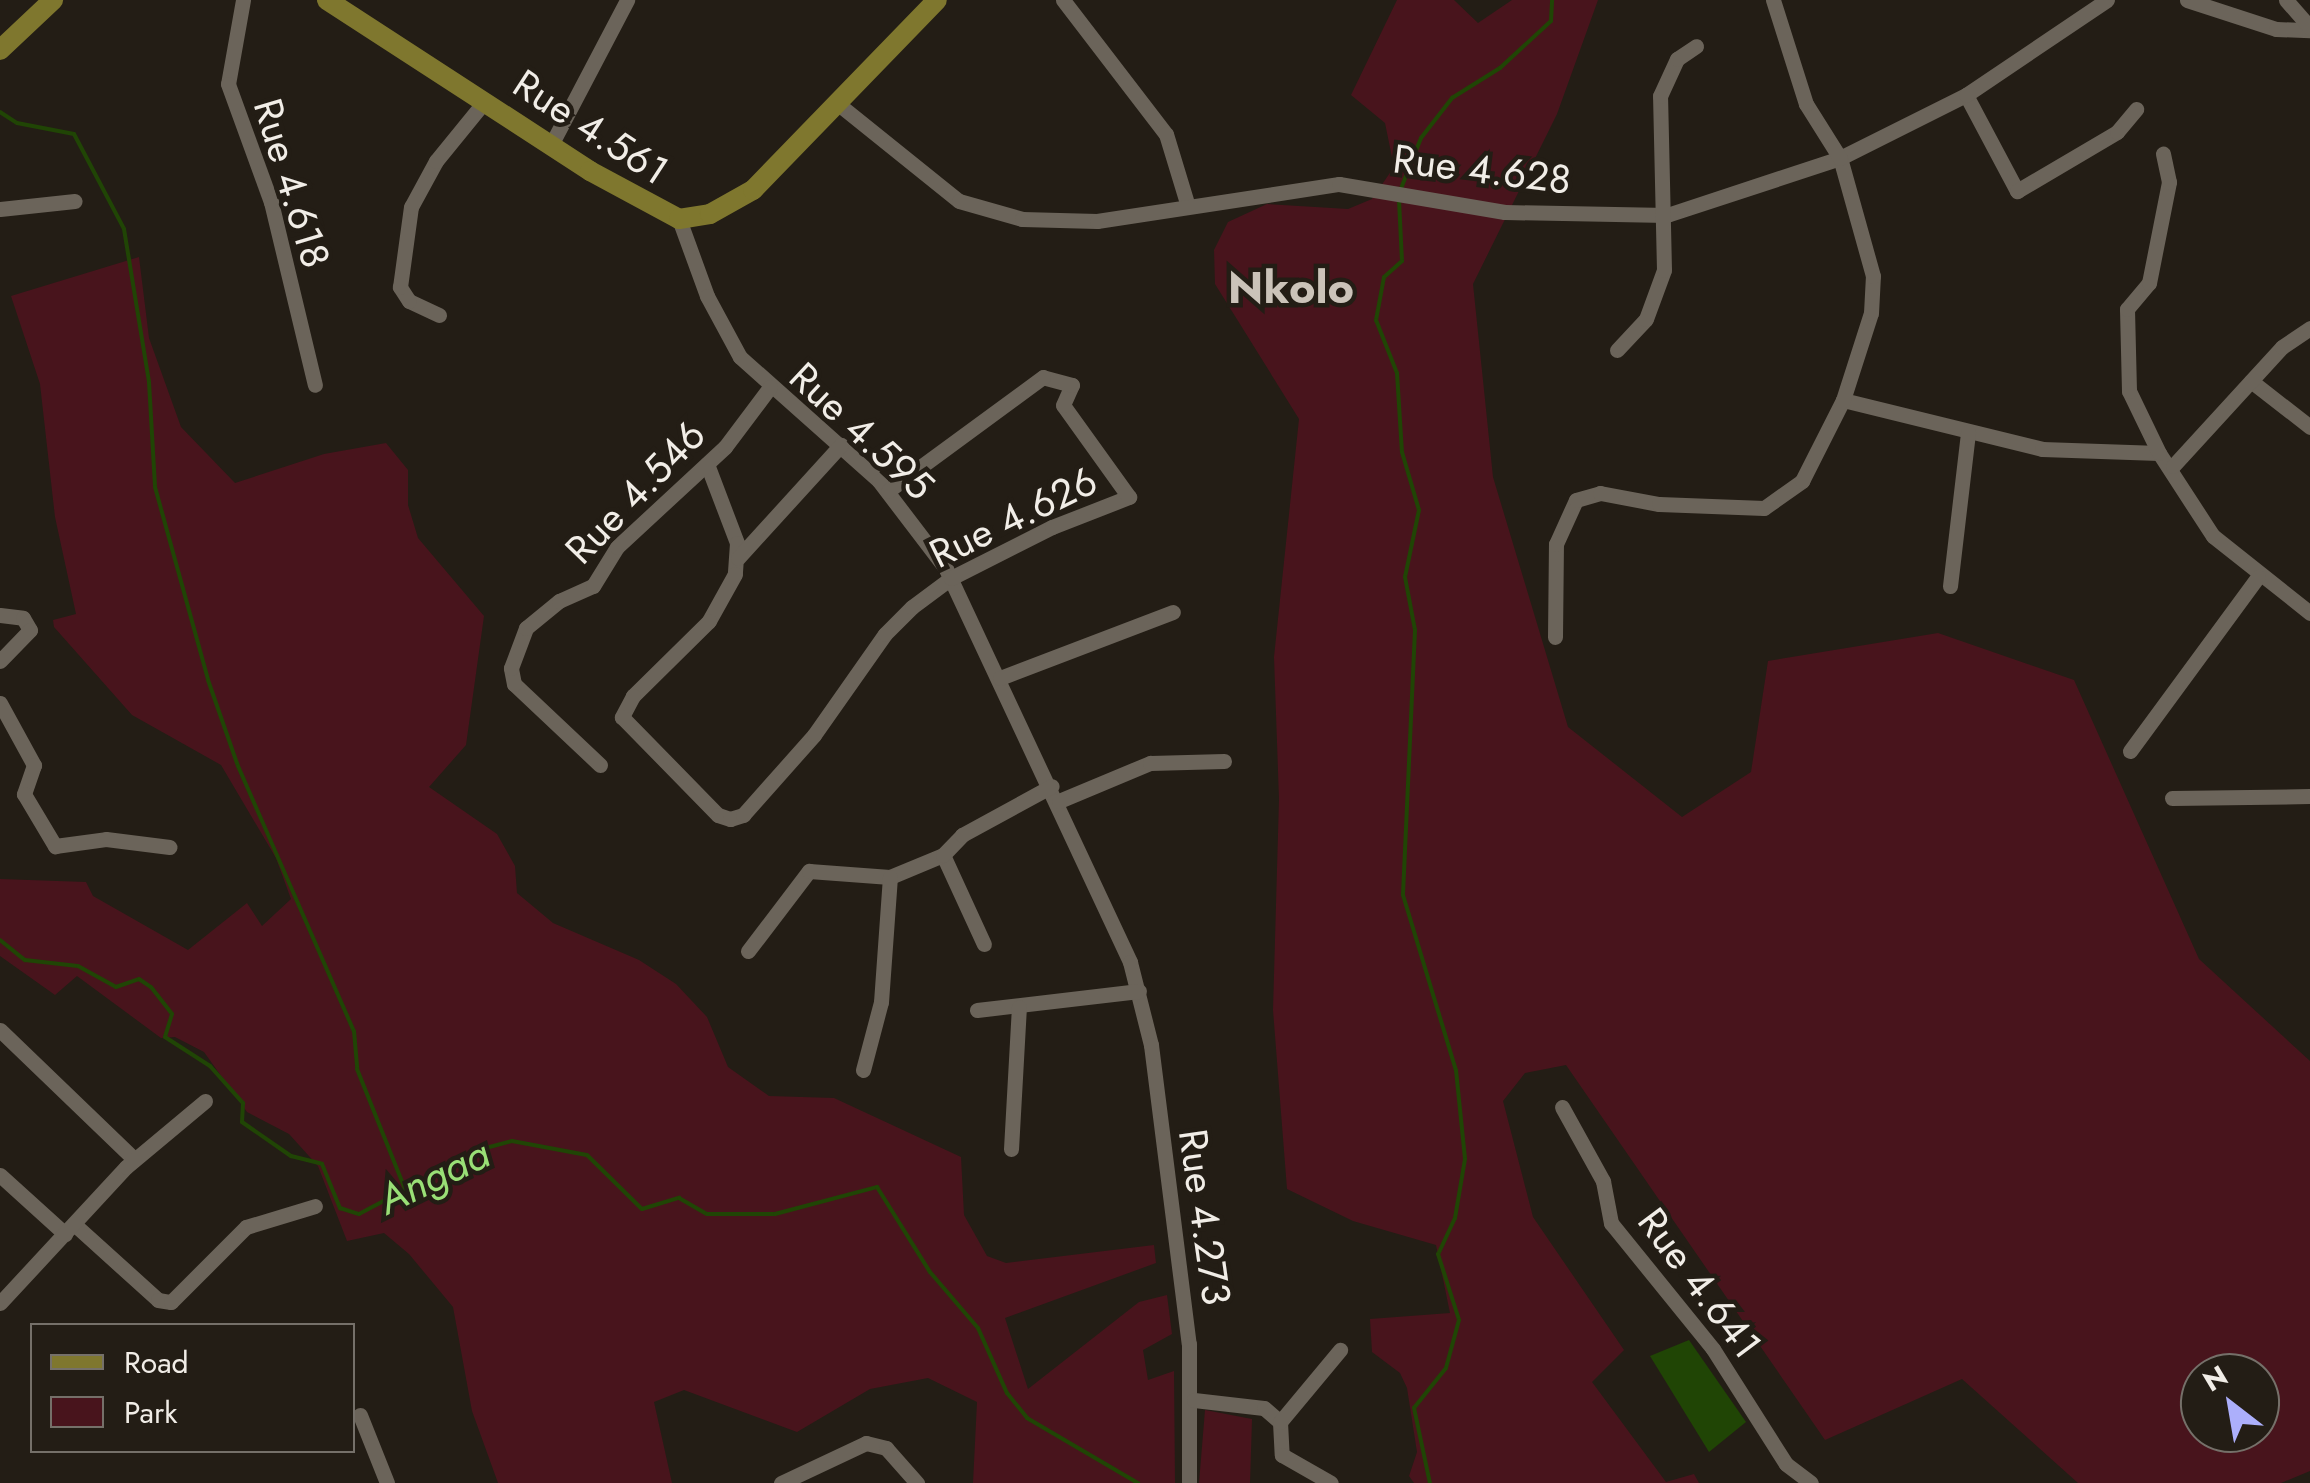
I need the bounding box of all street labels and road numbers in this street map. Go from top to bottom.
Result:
street label: Rue 4.561 [505,59,677,195]
street label: Rue 4.618 [244,93,340,273]
street label: Rue 4.628 [1390,134,1574,204]
street label: Rue 4.595 [780,352,944,510]
street label: Rue 4.546 [555,411,715,573]
street label: Rue 4.626 [922,456,1104,578]
street label: Rue 4.273 [1169,1126,1241,1308]
street label: Rue 4.641 [1628,1198,1772,1368]

